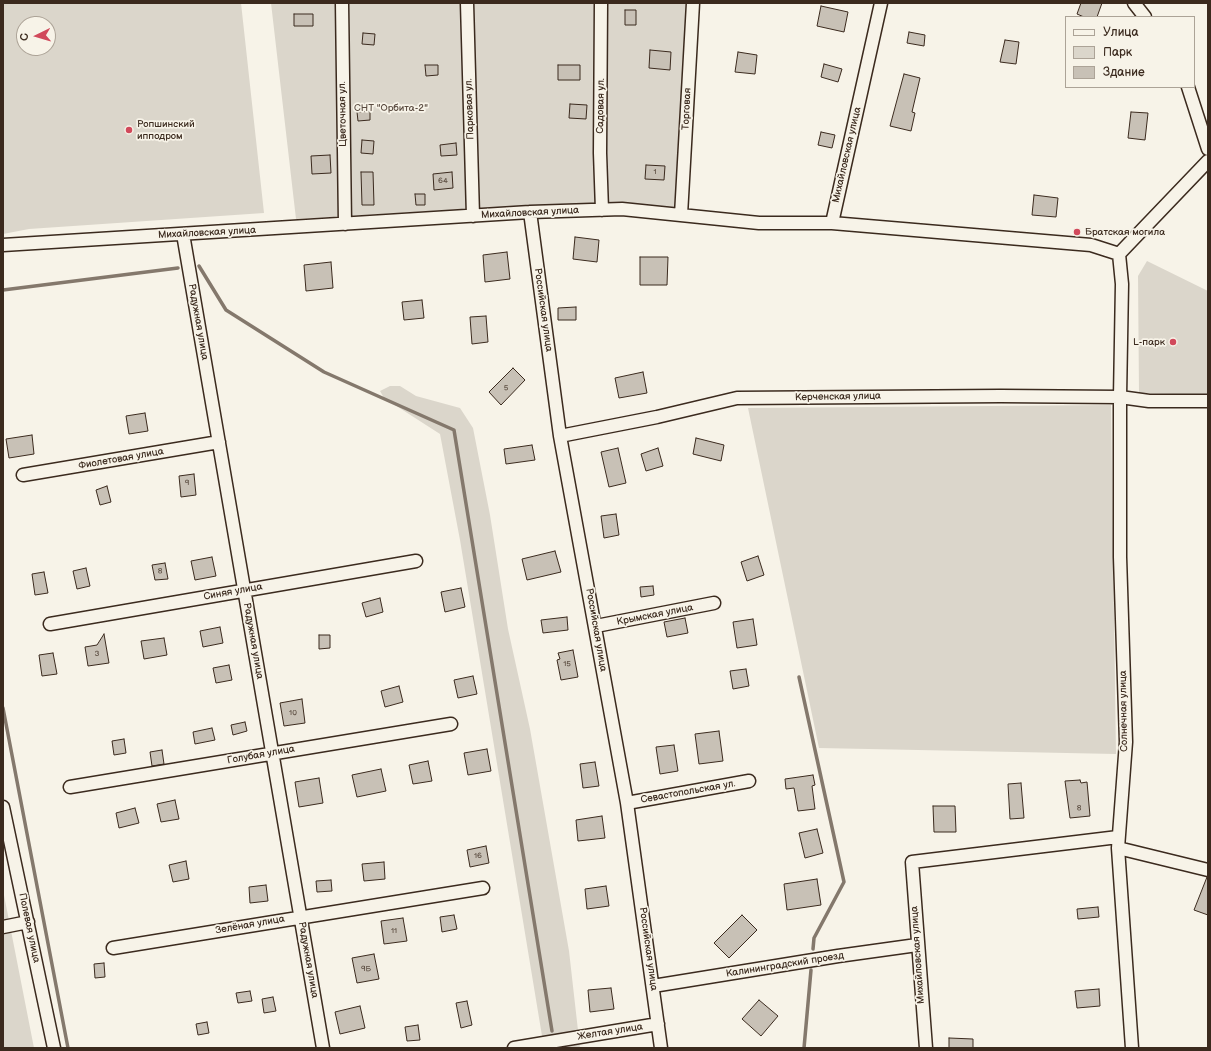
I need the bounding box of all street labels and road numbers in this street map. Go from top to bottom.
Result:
street label: Парковая ул. [463,78,477,140]
street label: Садовая ул. [595,78,607,134]
street label: Цветочная ул. [336,81,350,147]
street label: Торговая [680,88,694,130]
street label: Михайловская улица [830,106,864,204]
street label: Михайловская улица [481,204,579,222]
street label: Михайловская улица [158,224,256,242]
street label: Российская улица [531,267,555,353]
street label: Радужная улица [185,283,211,361]
street label: Керченская улица [795,390,881,404]
street label: Фиолетовая улица [77,446,165,472]
street label: Синяя улица [203,581,263,603]
street label: Российская улица [583,587,609,673]
street label: Радужная улица [240,602,266,680]
street label: Крымская улица [616,602,694,628]
street label: Солнечная улица [1117,670,1131,752]
street label: Голубая улица [226,743,296,767]
street label: Севастопольская ул. [640,778,736,806]
street label: Полевая улица [16,892,42,964]
street label: Российская улица [636,906,660,992]
street label: Михайловская улица [909,906,927,1004]
street label: Зелёная улица [214,913,286,937]
street label: Радужная улица [295,921,321,999]
street label: Калининградский проезд [725,950,845,980]
street label: Желтая улица [576,1021,644,1043]

